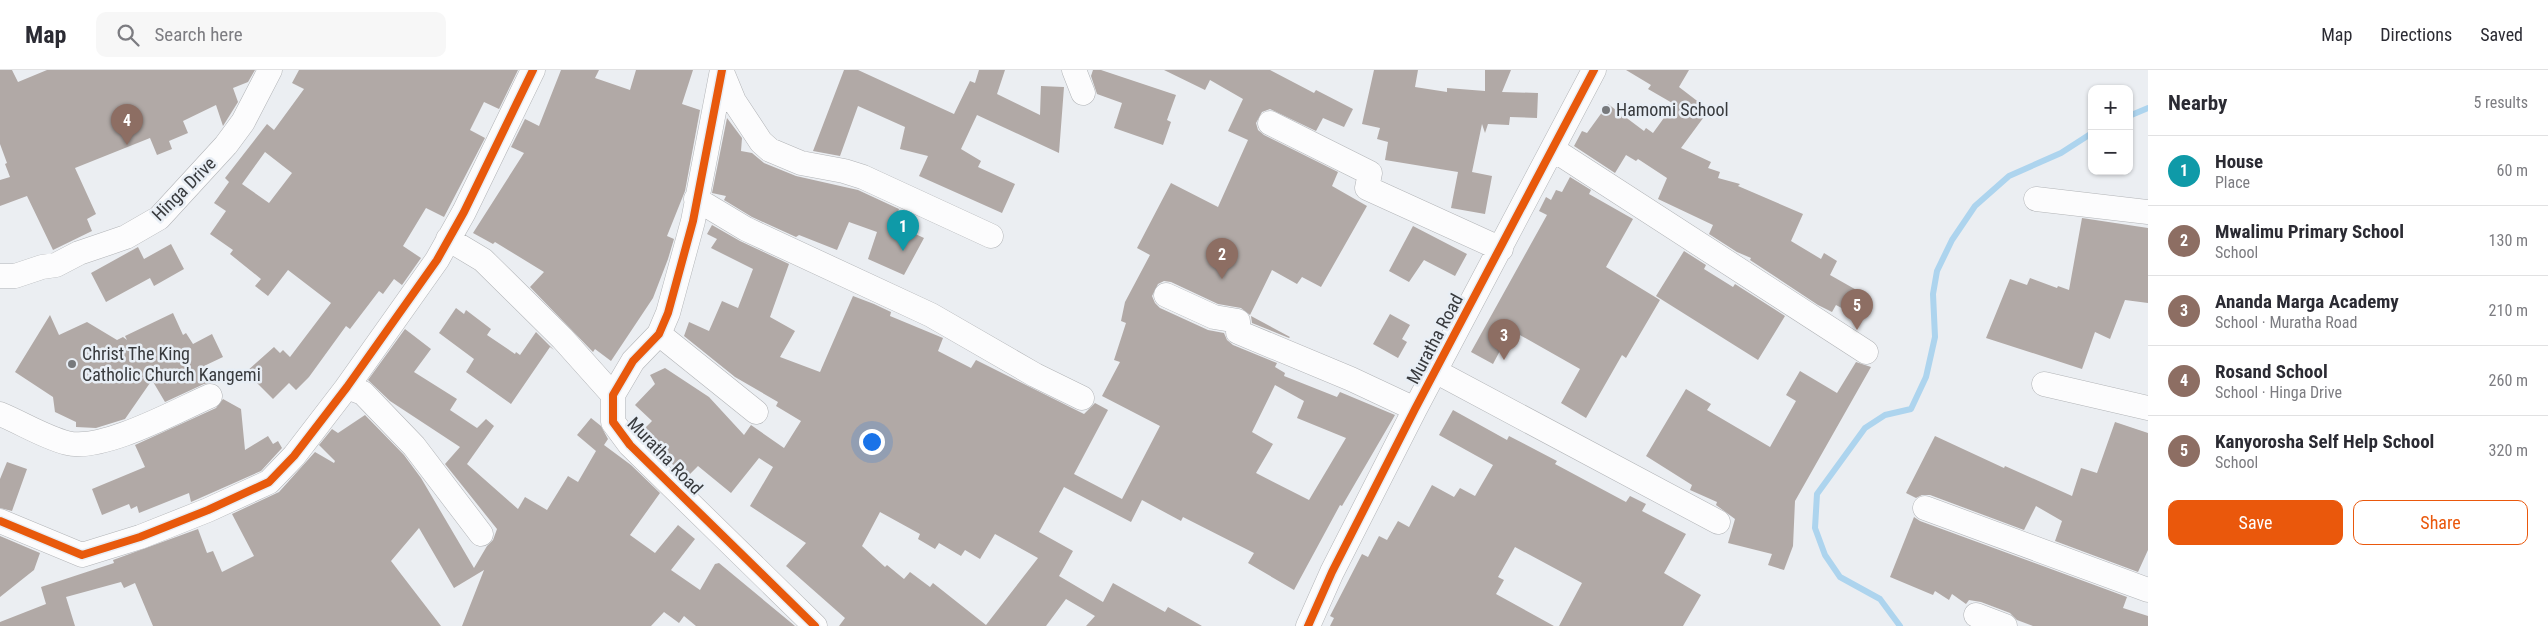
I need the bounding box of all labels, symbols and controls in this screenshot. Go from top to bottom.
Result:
search box [96,12,446,57]
text: Map [25,21,66,49]
icon: search [114,21,142,49]
text: Search here [154,23,243,46]
text: Map [2321,24,2352,45]
text: Directions [2380,24,2452,45]
text: Saved [2480,24,2523,45]
map controls [2088,85,2133,175]
button: + [2088,85,2133,130]
text: Nearby [2168,91,2227,115]
text: 5 results [2473,93,2528,112]
place label: Hamomi School [1616,99,1729,120]
pin: 4 [111,104,143,145]
marker: Hamomi School [1600,104,1612,116]
button: − [2088,130,2133,175]
text: House [2215,150,2263,173]
street label: Hinga Drive [147,152,220,225]
text: 1 [2180,161,2188,180]
text: 60 m [2496,161,2528,180]
text: Place [2215,173,2250,192]
pin: 1 [887,210,919,251]
text: Mwalimu Primary School [2215,220,2404,243]
text: 2 [2180,231,2188,250]
text: 130 m [2489,231,2528,250]
pin: 2 [1206,238,1238,279]
text: School [2215,243,2258,262]
pin: 5 [1841,289,1873,330]
street label: Muratha Road [1402,290,1467,387]
text: Ananda Marga Academy [2215,290,2399,313]
text: 3 [2180,301,2188,320]
text: 210 m [2489,301,2528,320]
text: School · Muratha Road [2215,313,2357,332]
pin: 3 [1488,319,1520,360]
place label: Christ The King Catholic Church Kangemi [82,343,261,385]
marker: Christ The King Catholic Church Kangemi [66,358,78,370]
text: Rosand School [2215,360,2328,383]
text: 4 [2180,371,2188,390]
text: 260 m [2489,371,2528,390]
text: School · Hinga Drive [2215,383,2342,402]
street label: Muratha Road [623,413,707,499]
your location [859,429,885,455]
text: Kanyorosha Self Help School [2215,430,2434,453]
text: 5 [2180,441,2188,460]
text: 320 m [2489,441,2528,460]
text: School [2215,453,2258,472]
button: Save [2168,500,2343,545]
button: Share [2353,500,2528,545]

